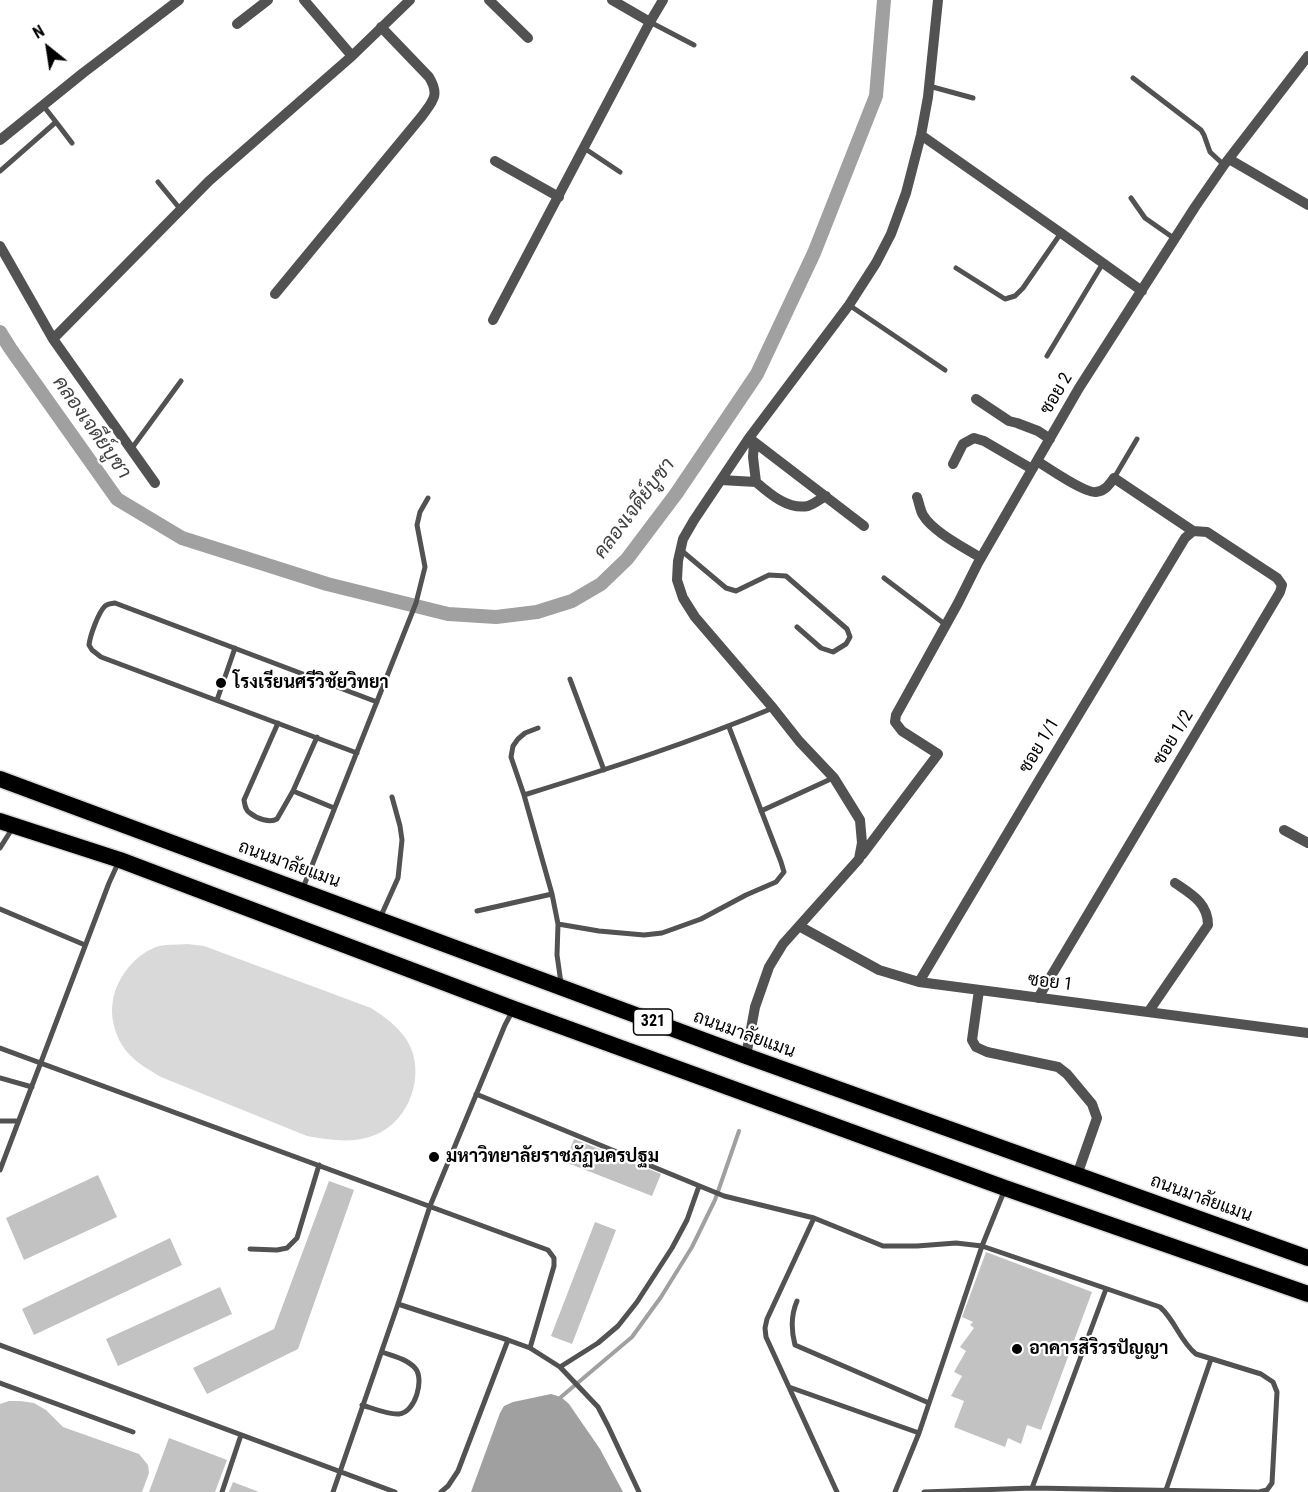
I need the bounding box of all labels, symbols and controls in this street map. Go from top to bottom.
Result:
north arrow [18,18,78,78]
text: N [30,21,48,43]
street label: ซอย 2 [1036,369,1078,419]
water label: คลองเจดีย์บูชา [47,372,135,484]
water label: คลองเจดีย์บูชา [589,454,681,564]
place label: โรงเรียนศรีวิชัยวิทยา [233,672,389,694]
marker: โรงเรียนศรีวิชัยวิทยา [214,676,228,690]
street label: ซอย 1/2 [1149,706,1199,770]
street label: ซอย 1/1 [1015,714,1065,778]
street label: ถนนมาลัยแมน [235,837,343,893]
street label: ซอย 1 [1026,970,1074,996]
street label: ถนนมาลัยแมน [690,1007,798,1063]
road number: 321 [634,1009,672,1035]
place label: มหาวิทยาลัยราชภัฏนครปฐม [446,1146,659,1168]
marker: มหาวิทยาลัยราชภัฏนครปฐม [427,1150,441,1164]
street label: ถนนมาลัยแมน [1147,1171,1255,1227]
place label: อาคารสิริวรปัญญา [1029,1338,1169,1360]
marker: อาคารสิริวรปัญญา [1010,1342,1024,1356]

